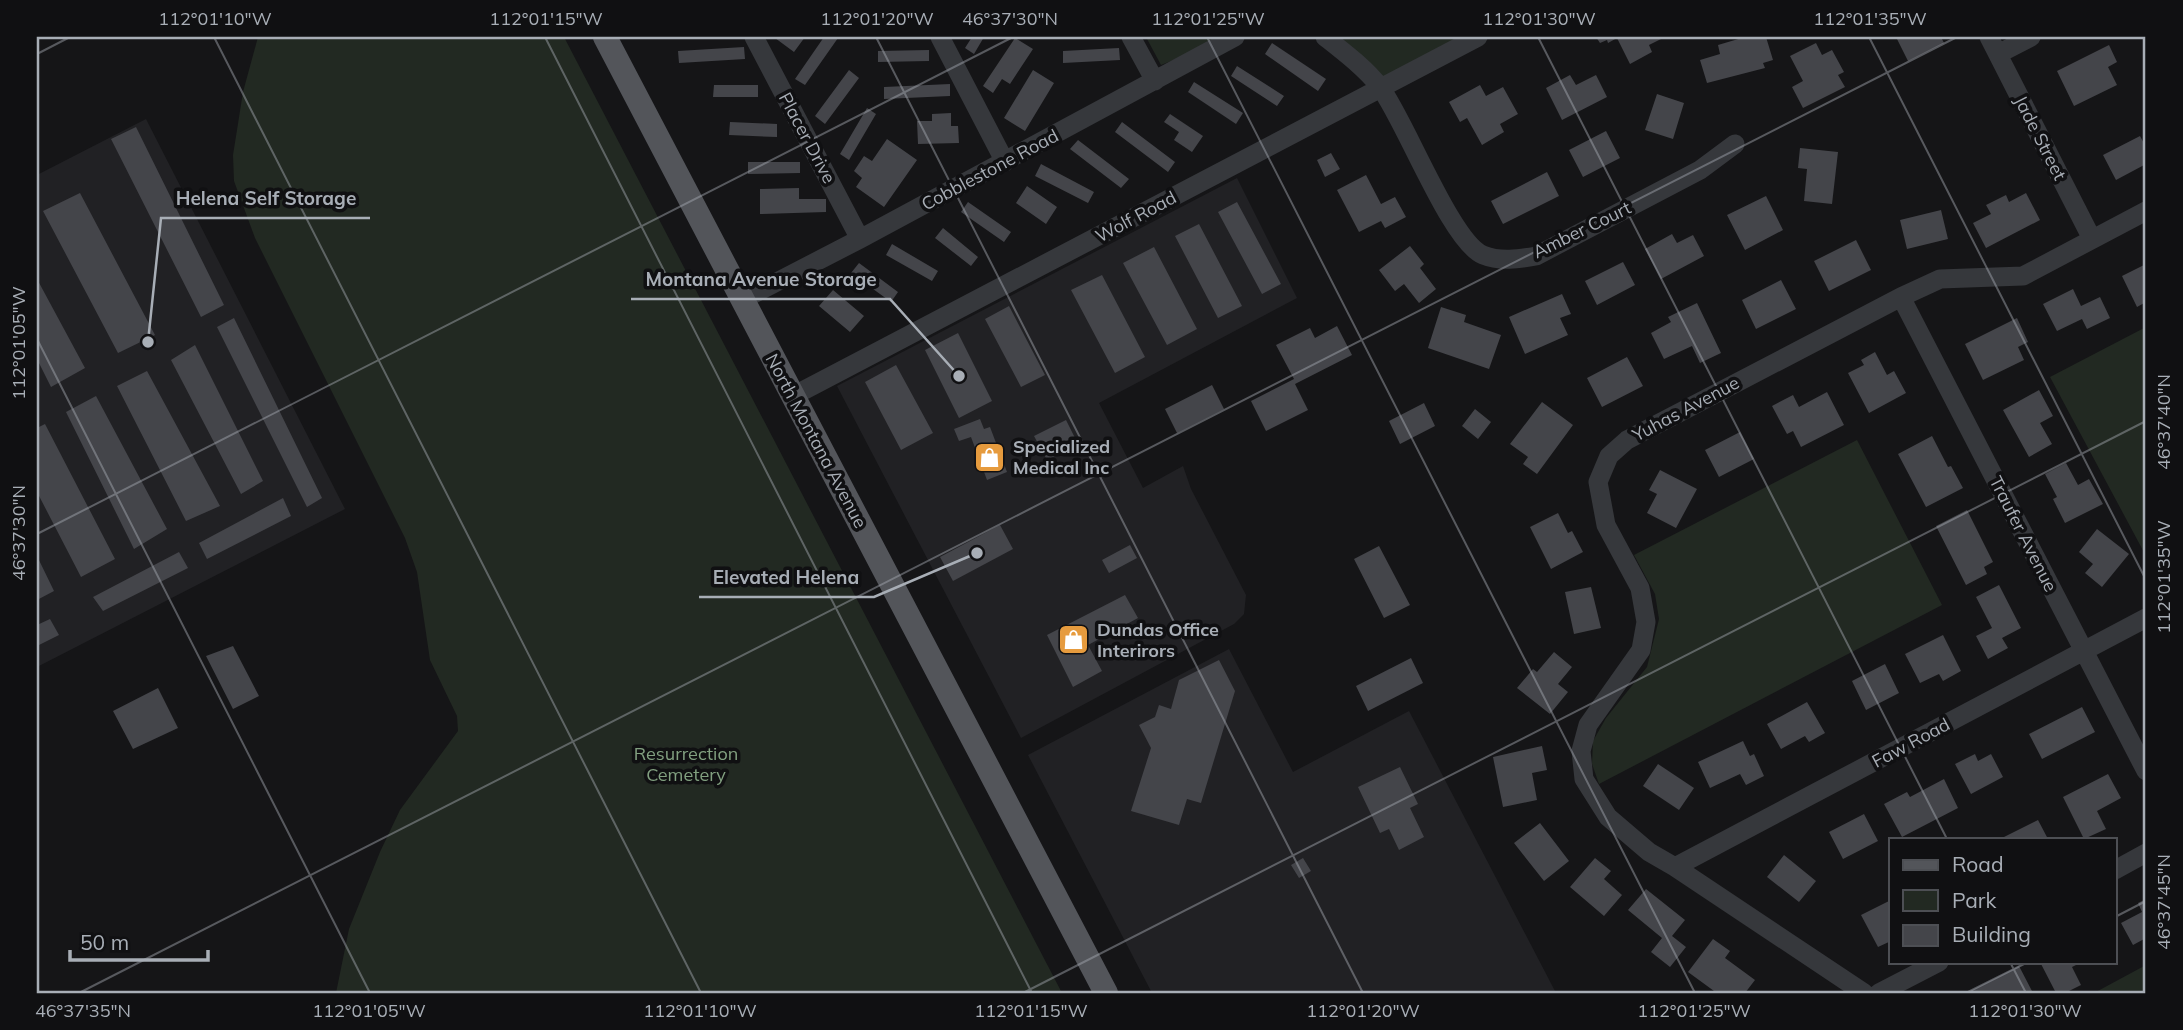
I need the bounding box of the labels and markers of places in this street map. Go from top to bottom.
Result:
callout: Helena Self Storage [161,178,370,218]
callout: Montana Avenue Storage [631,259,890,299]
place label: Specialized Medical Inc [1013,435,1110,479]
shop icon: Specialized Medical Inc [973,440,1007,474]
callout: Elevated Helena [699,557,874,597]
place label: Dundas Office Interirors [1097,618,1219,662]
shop icon: Dundas Office Interirors [1057,623,1091,657]

